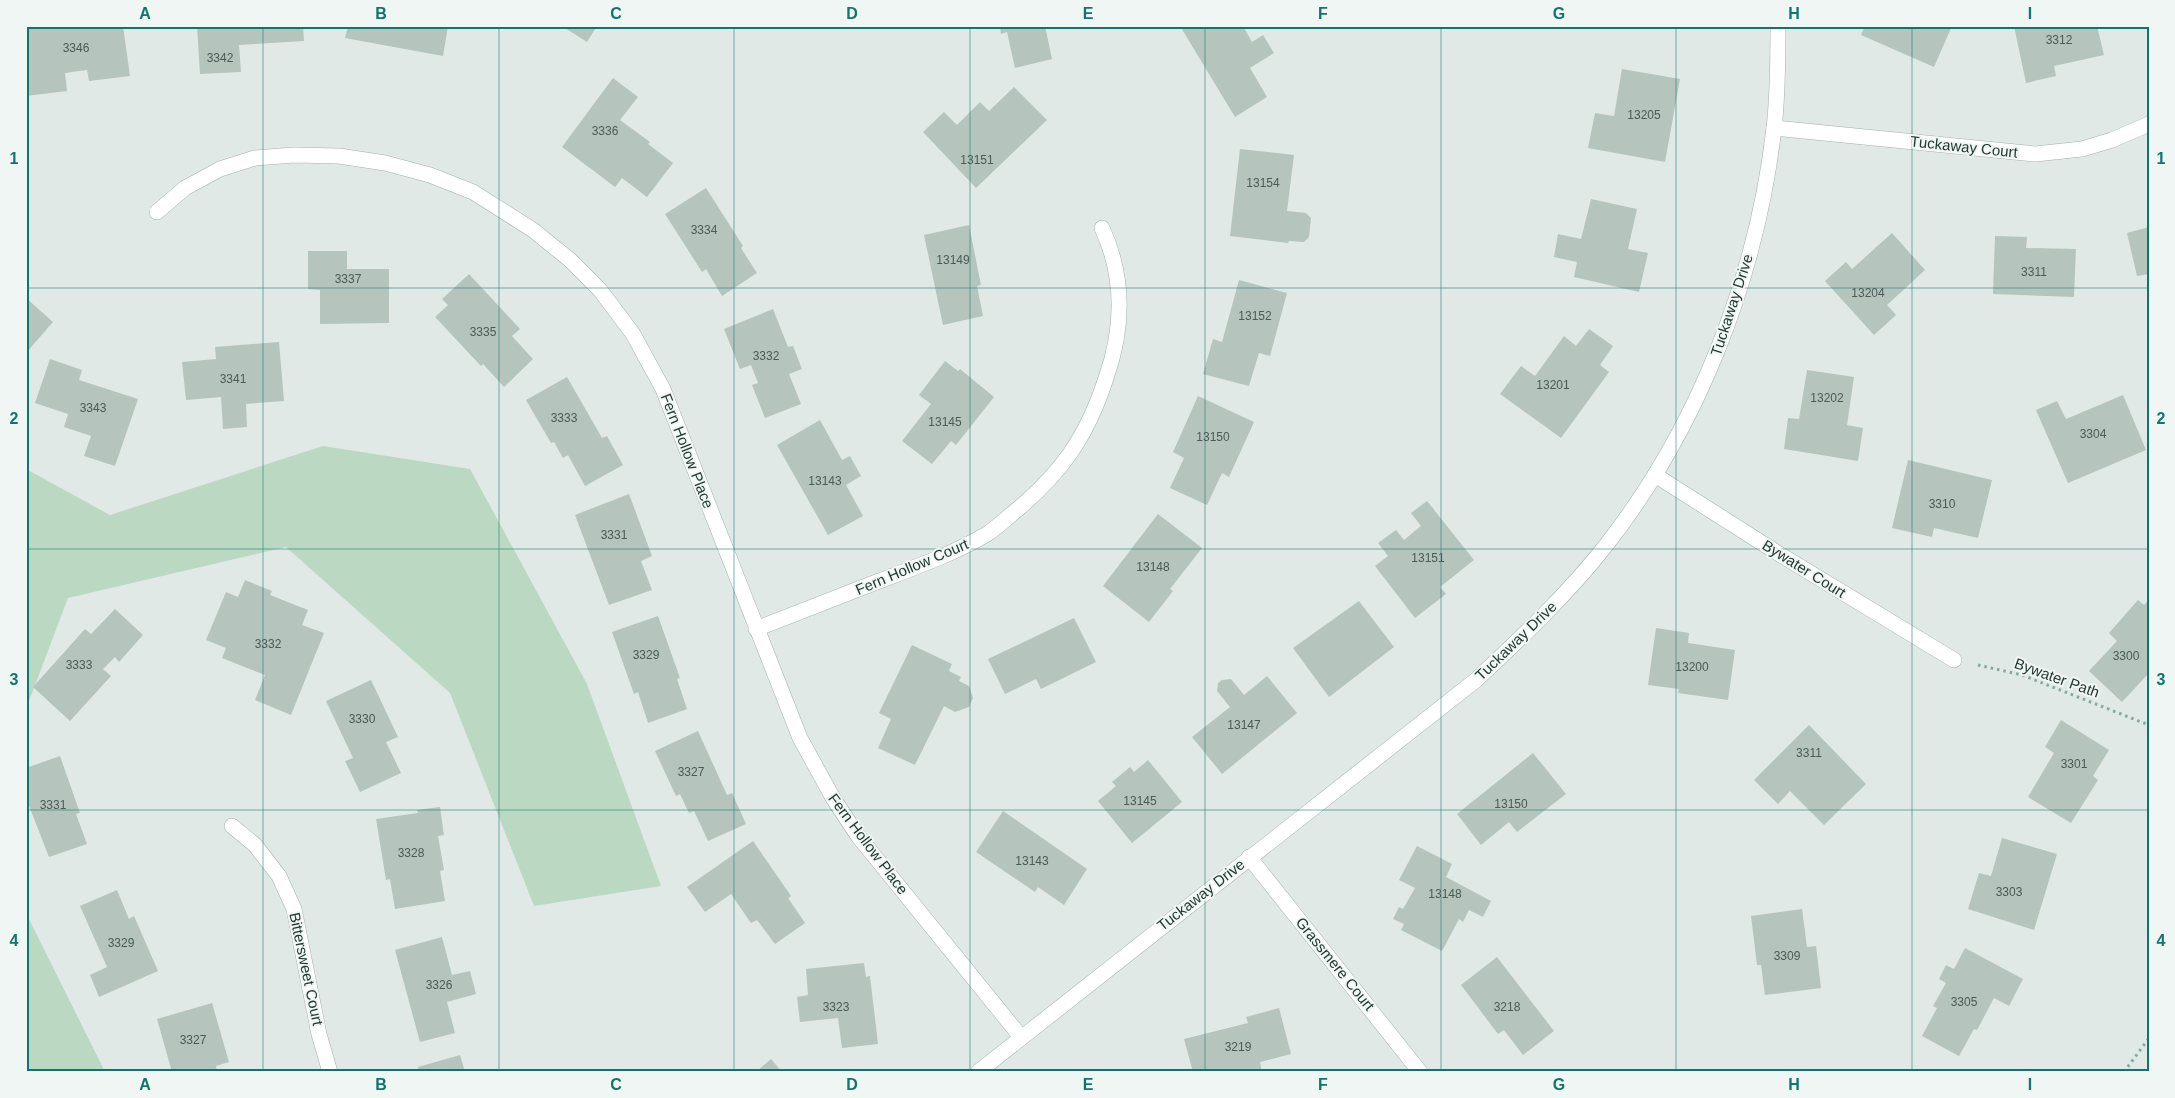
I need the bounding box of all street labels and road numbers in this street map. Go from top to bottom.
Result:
street label: Tuckaway Court [1910,132,2019,161]
street label: Tuckaway Drive [1707,252,1756,358]
street label: Fern Hollow Place [658,391,717,511]
street label: Fern Hollow Court [853,535,972,598]
street label: Bywater Court [1759,536,1850,601]
street label: Tuckaway Drive [1472,598,1560,684]
street label: Bywater Path [2012,654,2102,701]
street label: Fern Hollow Place [825,790,912,897]
street label: Tuckaway Drive [1154,855,1248,934]
street label: Bittersweet Court [286,911,327,1028]
street label: Grassmere Court [1293,914,1379,1014]

